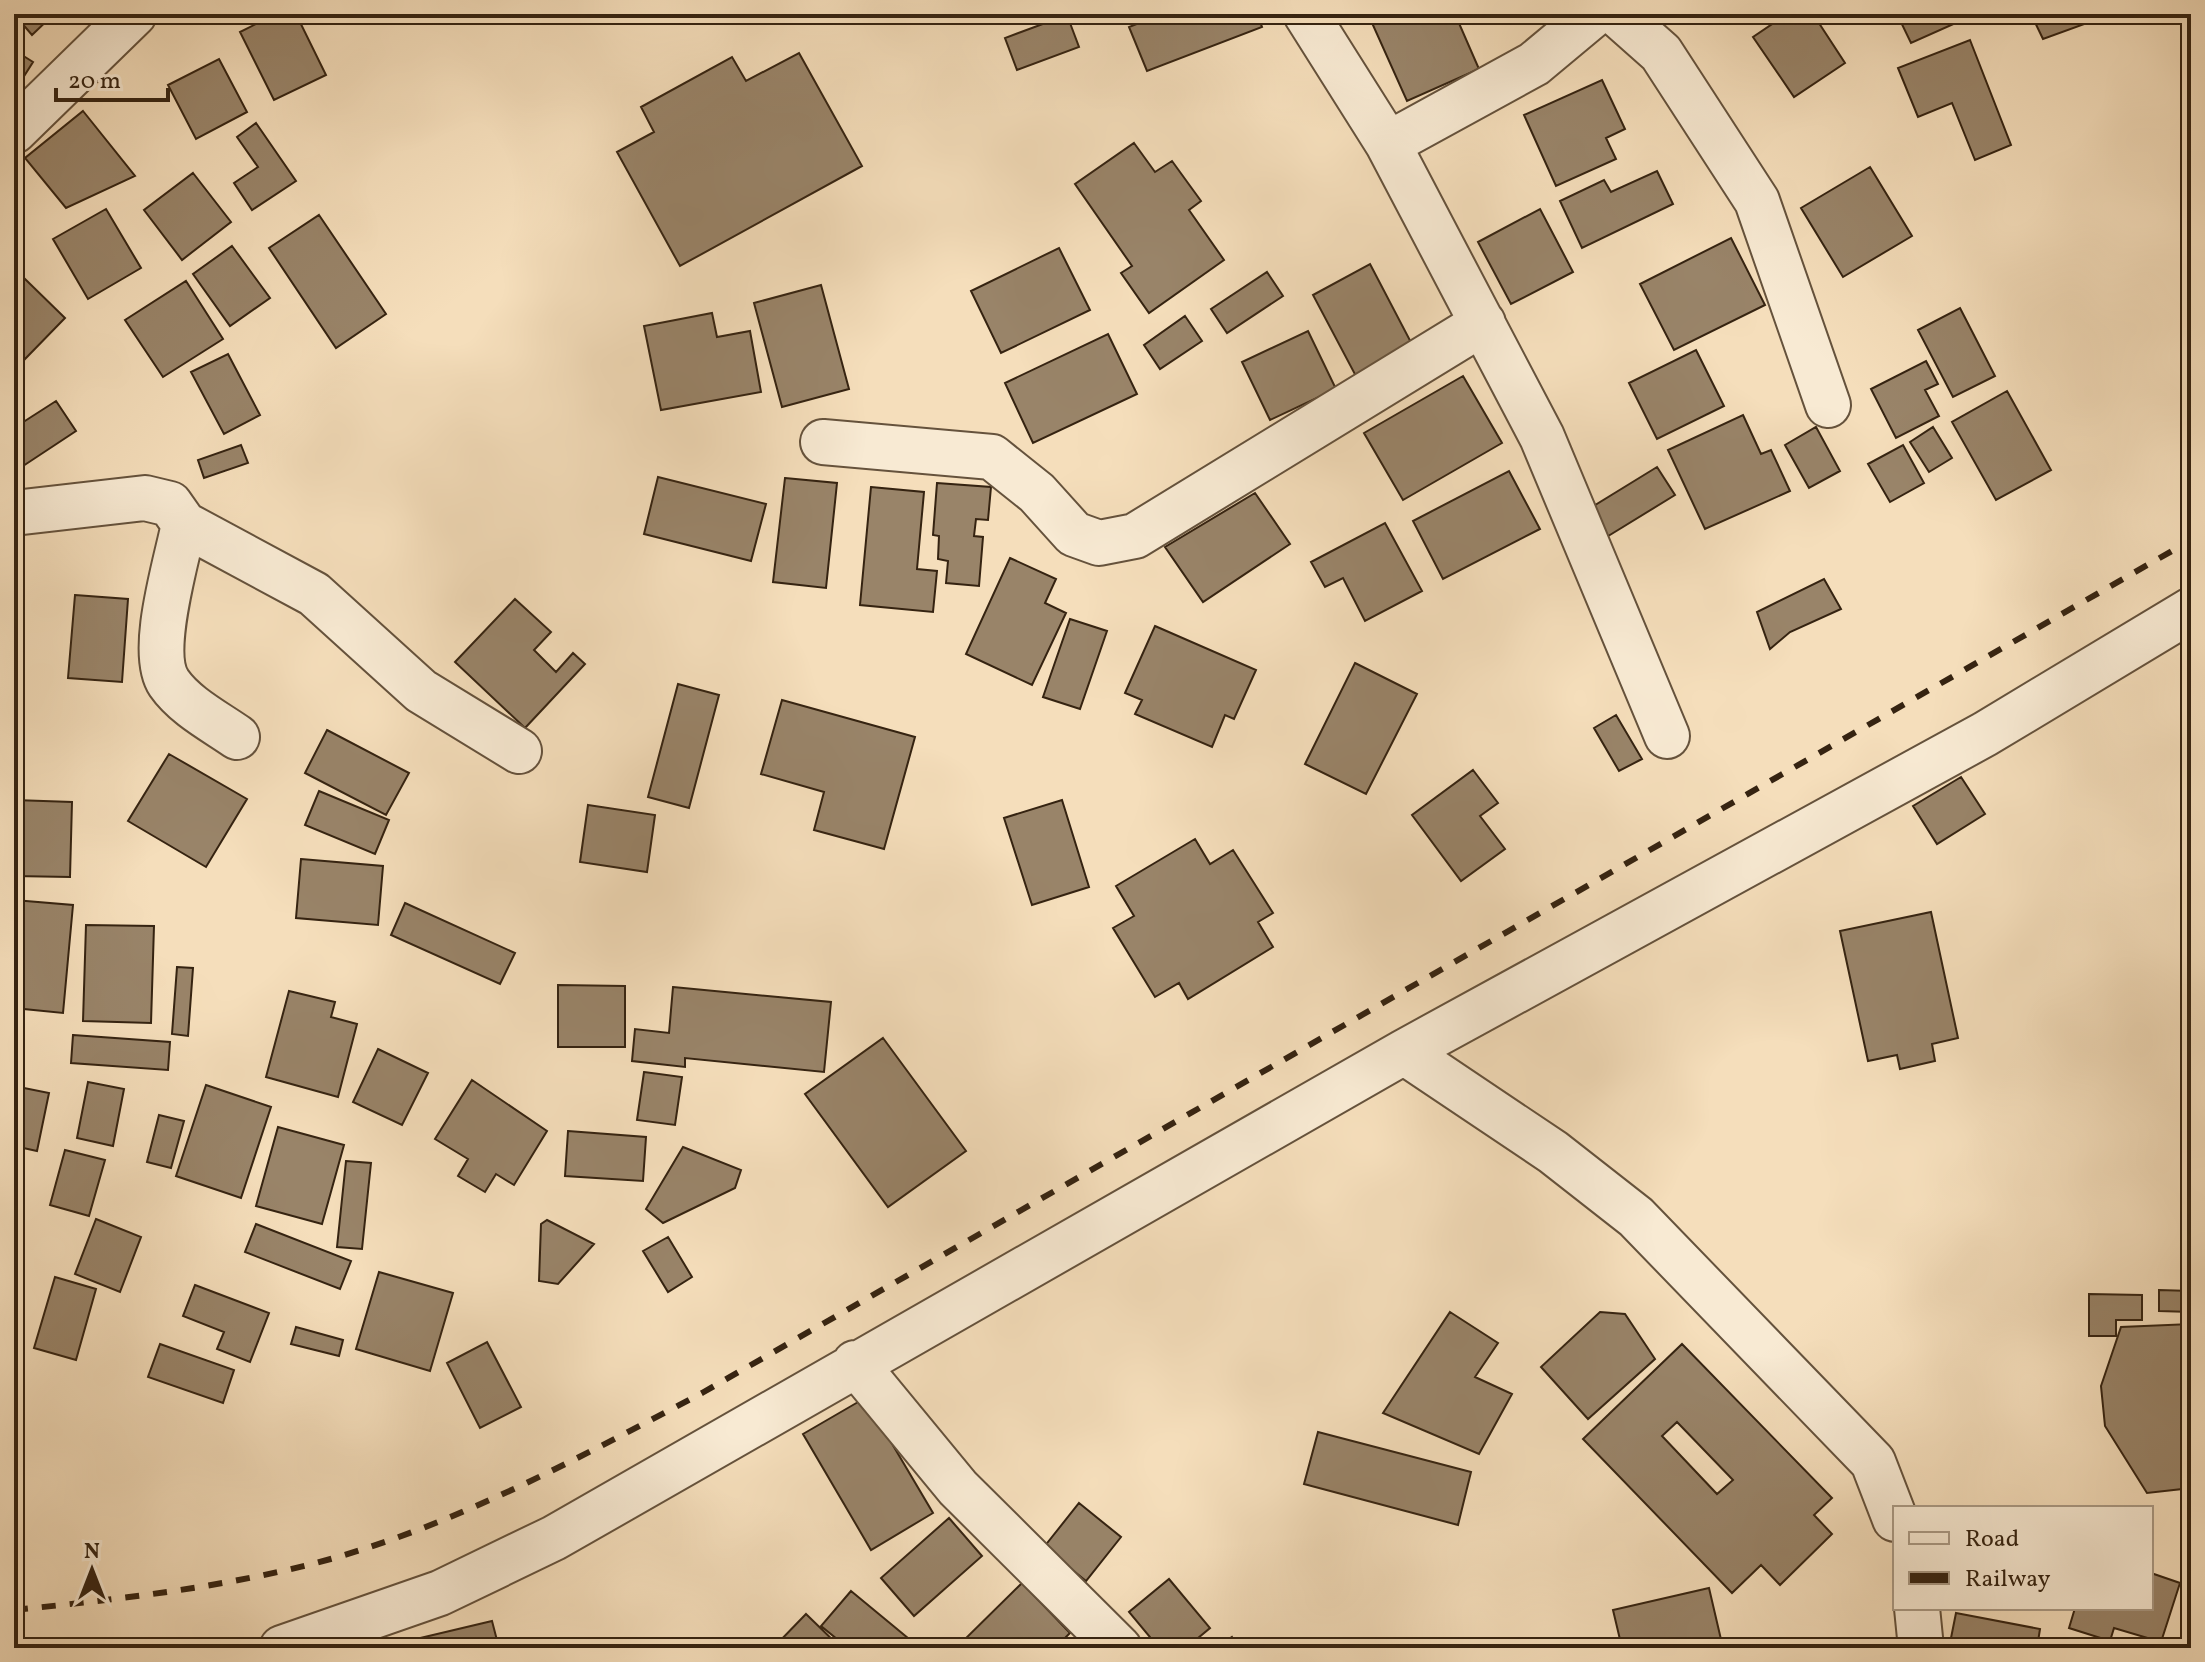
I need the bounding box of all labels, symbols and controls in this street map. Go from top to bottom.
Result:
scale bar [56,52,168,102]
text: 20 m [68,65,121,99]
legend [1893,1506,2153,1610]
text: Road [1965,1523,2019,1557]
north arrow [52,1530,132,1610]
text: N [84,1537,100,1568]
text: Railway [1965,1563,2051,1597]

